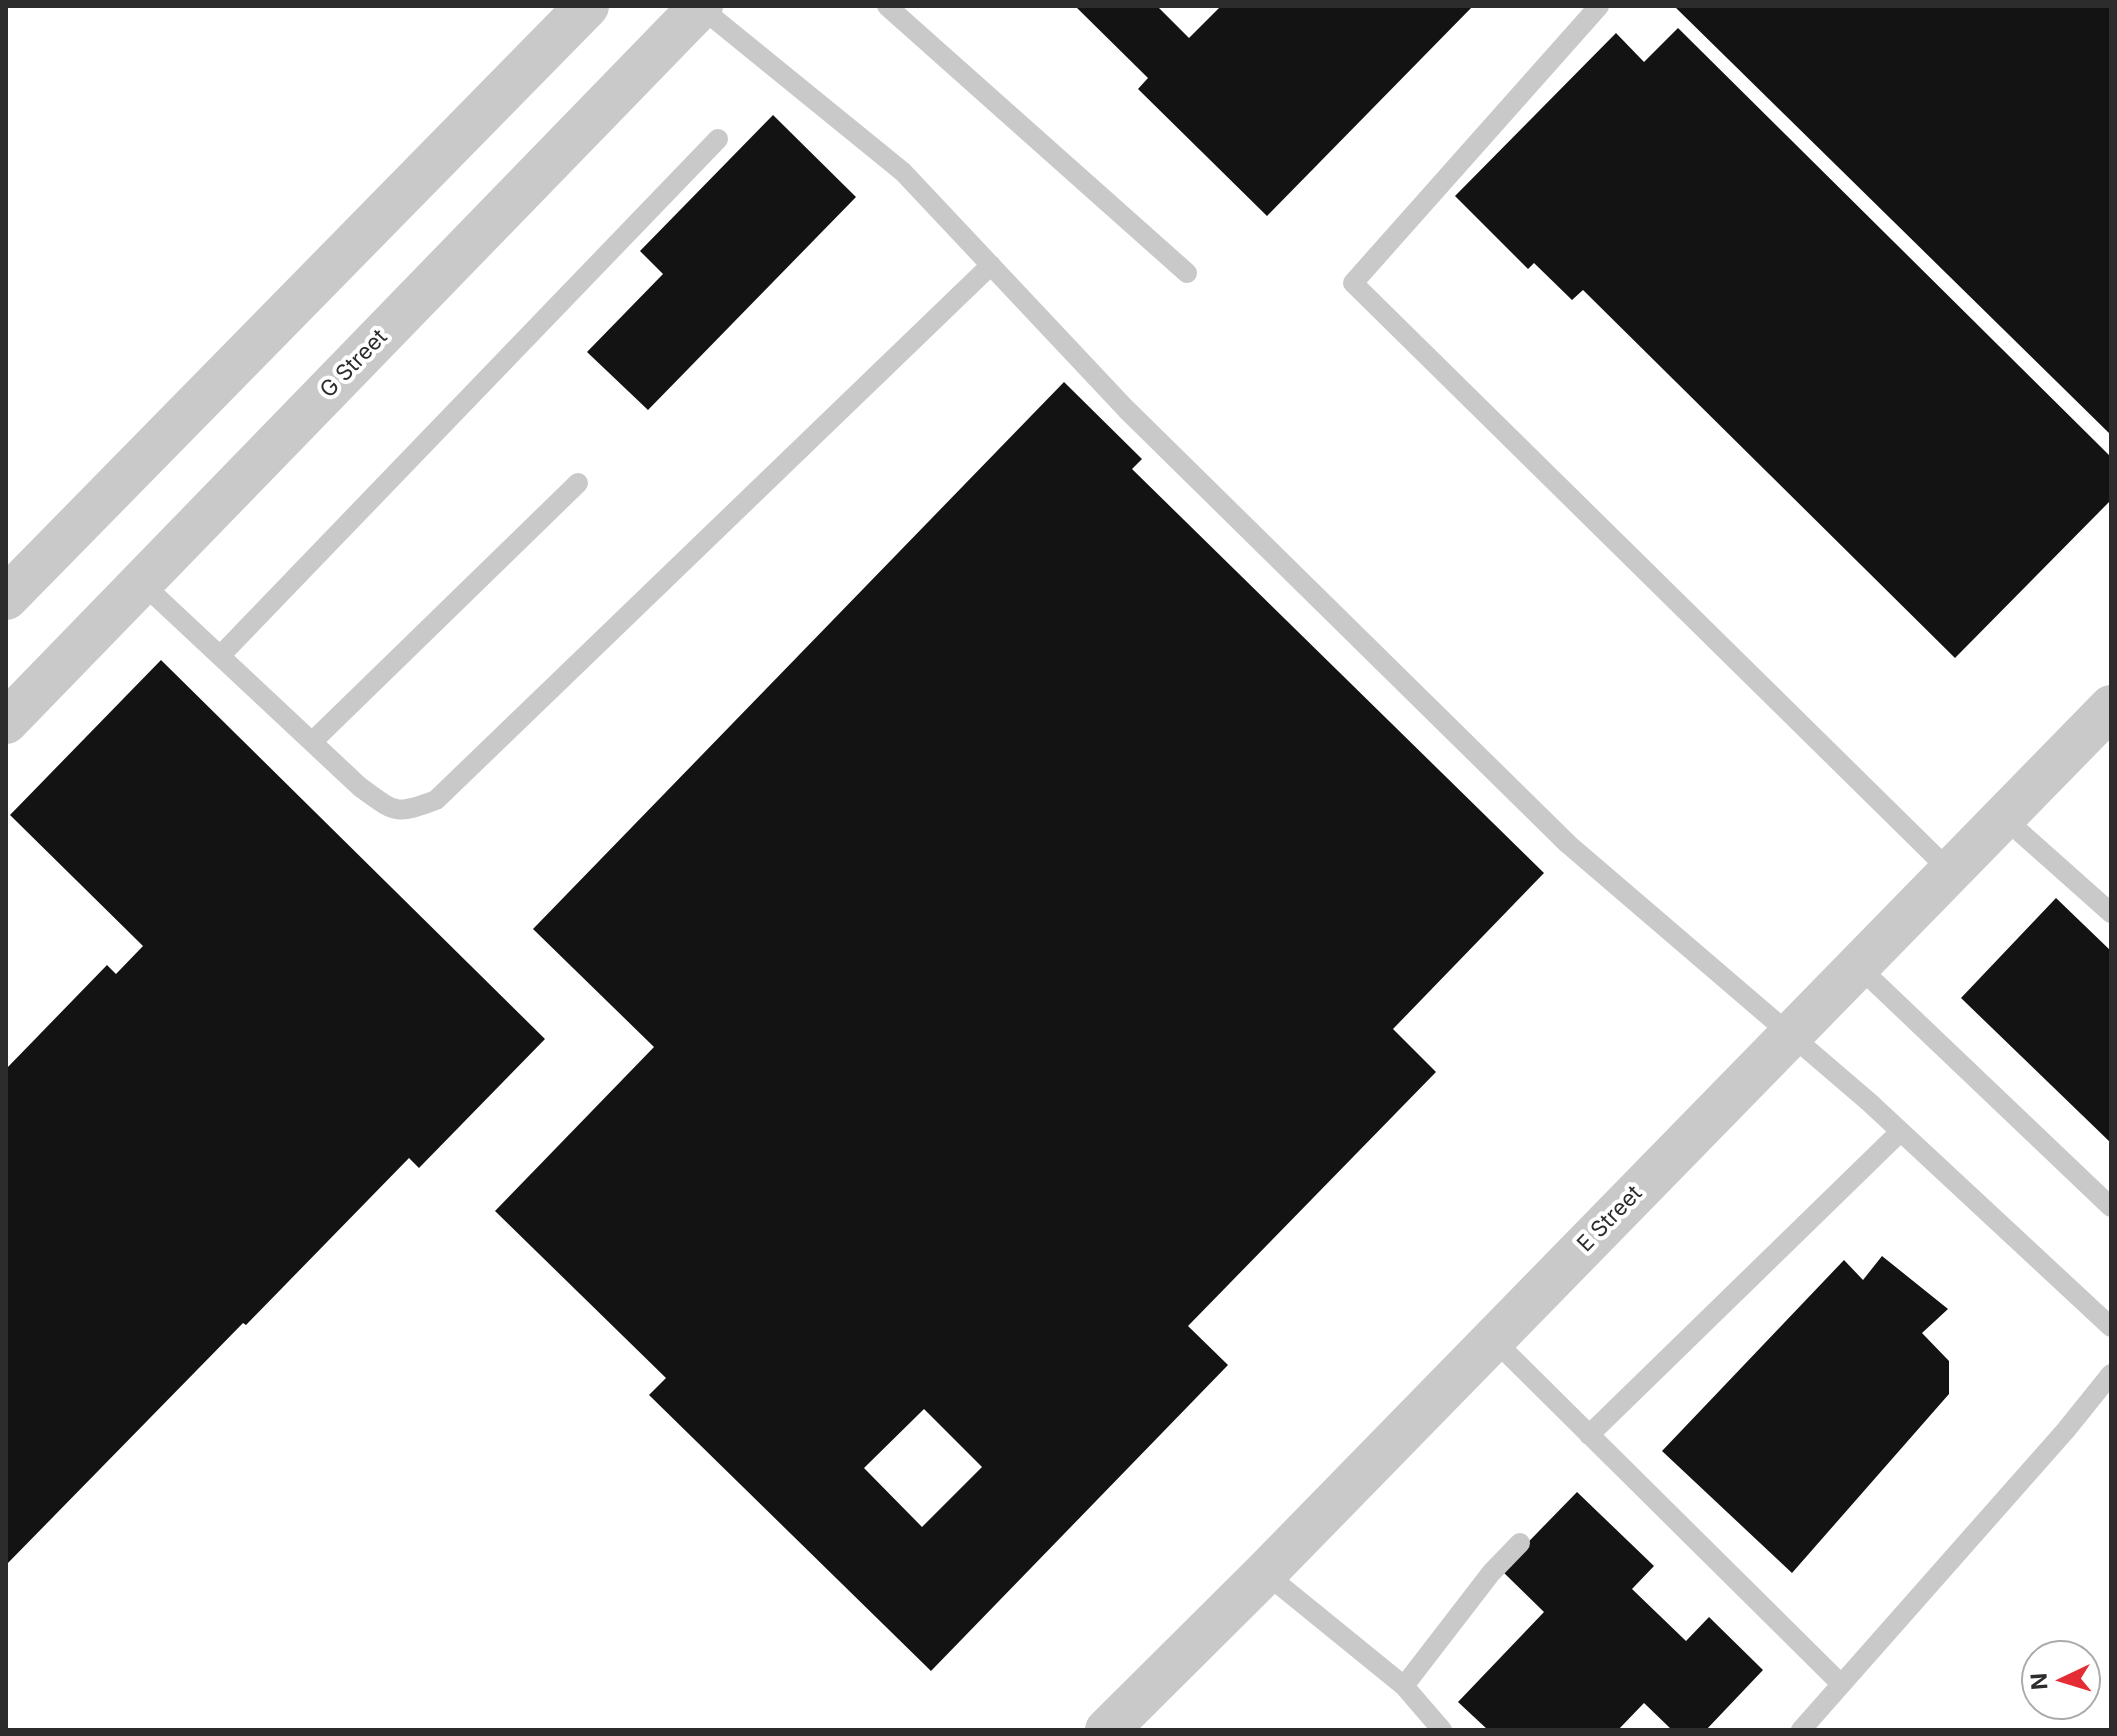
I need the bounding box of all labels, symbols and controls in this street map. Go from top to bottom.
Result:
street label: G Street [315,324,393,404]
street label: E Street [1572,1181,1648,1257]
north arrow [2021,1640,2101,1720]
text: N [2026,1672,2053,1691]

